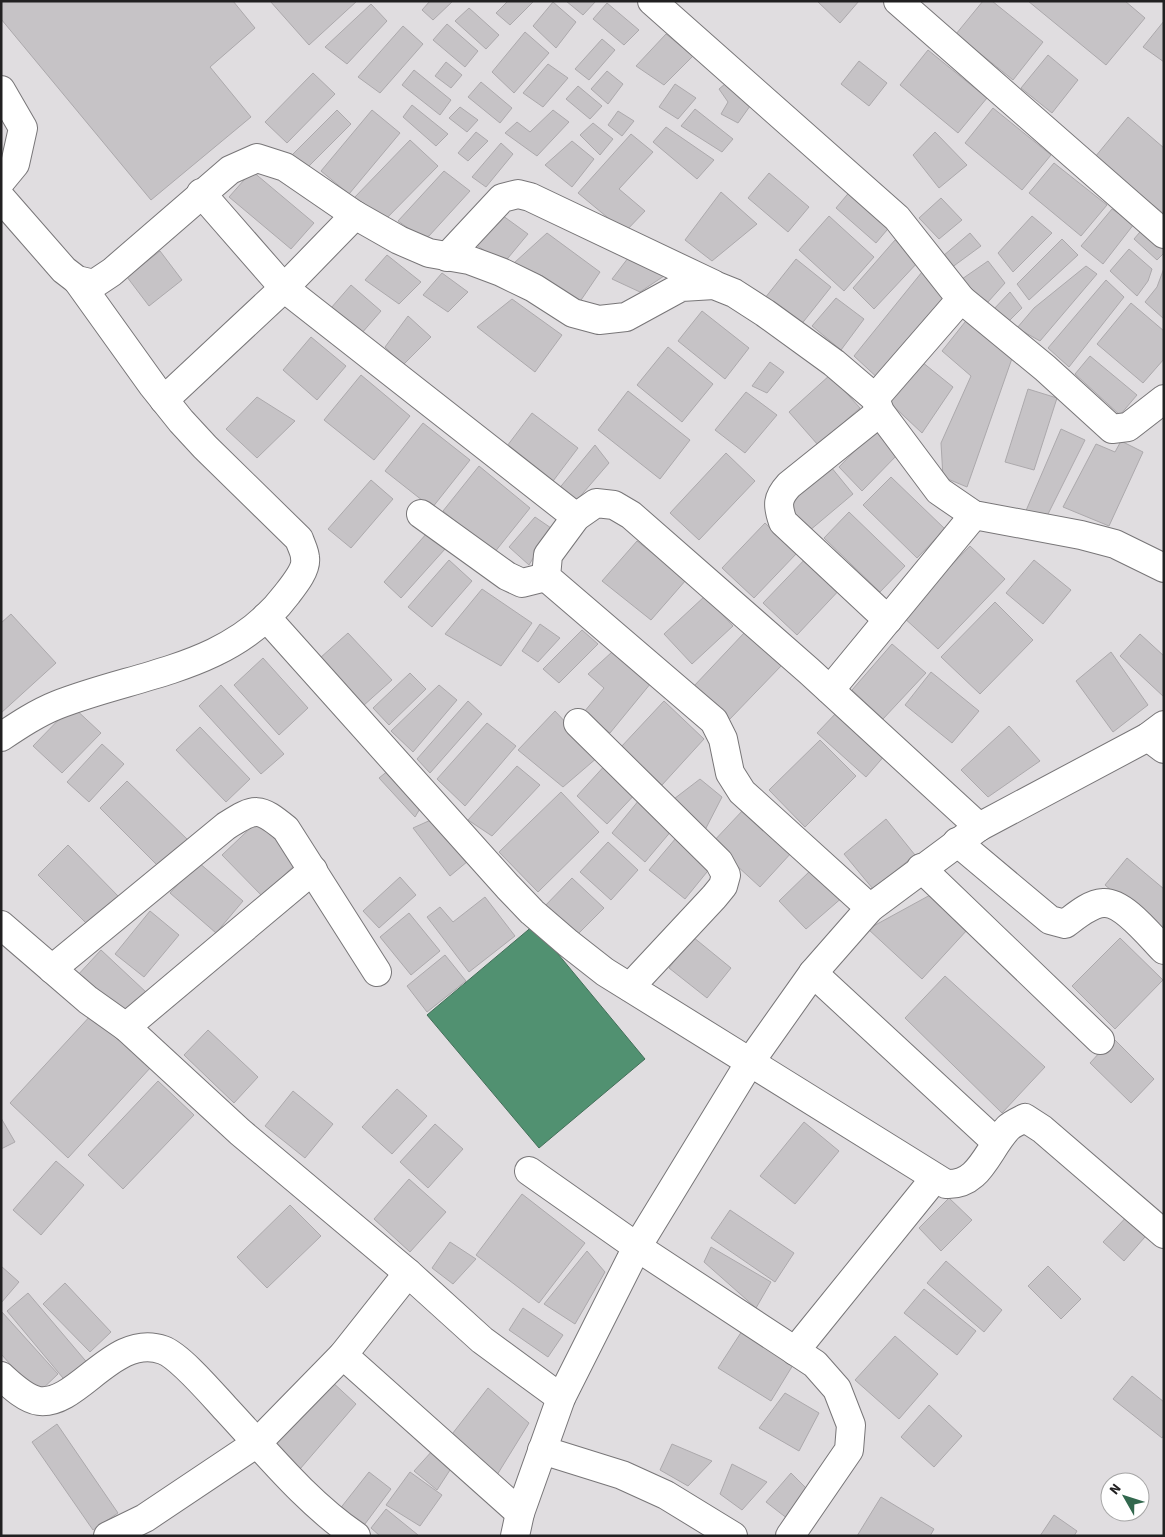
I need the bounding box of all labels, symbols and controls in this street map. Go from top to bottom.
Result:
north arrow [1100,1472,1150,1522]
text: N [1105,1480,1126,1499]

